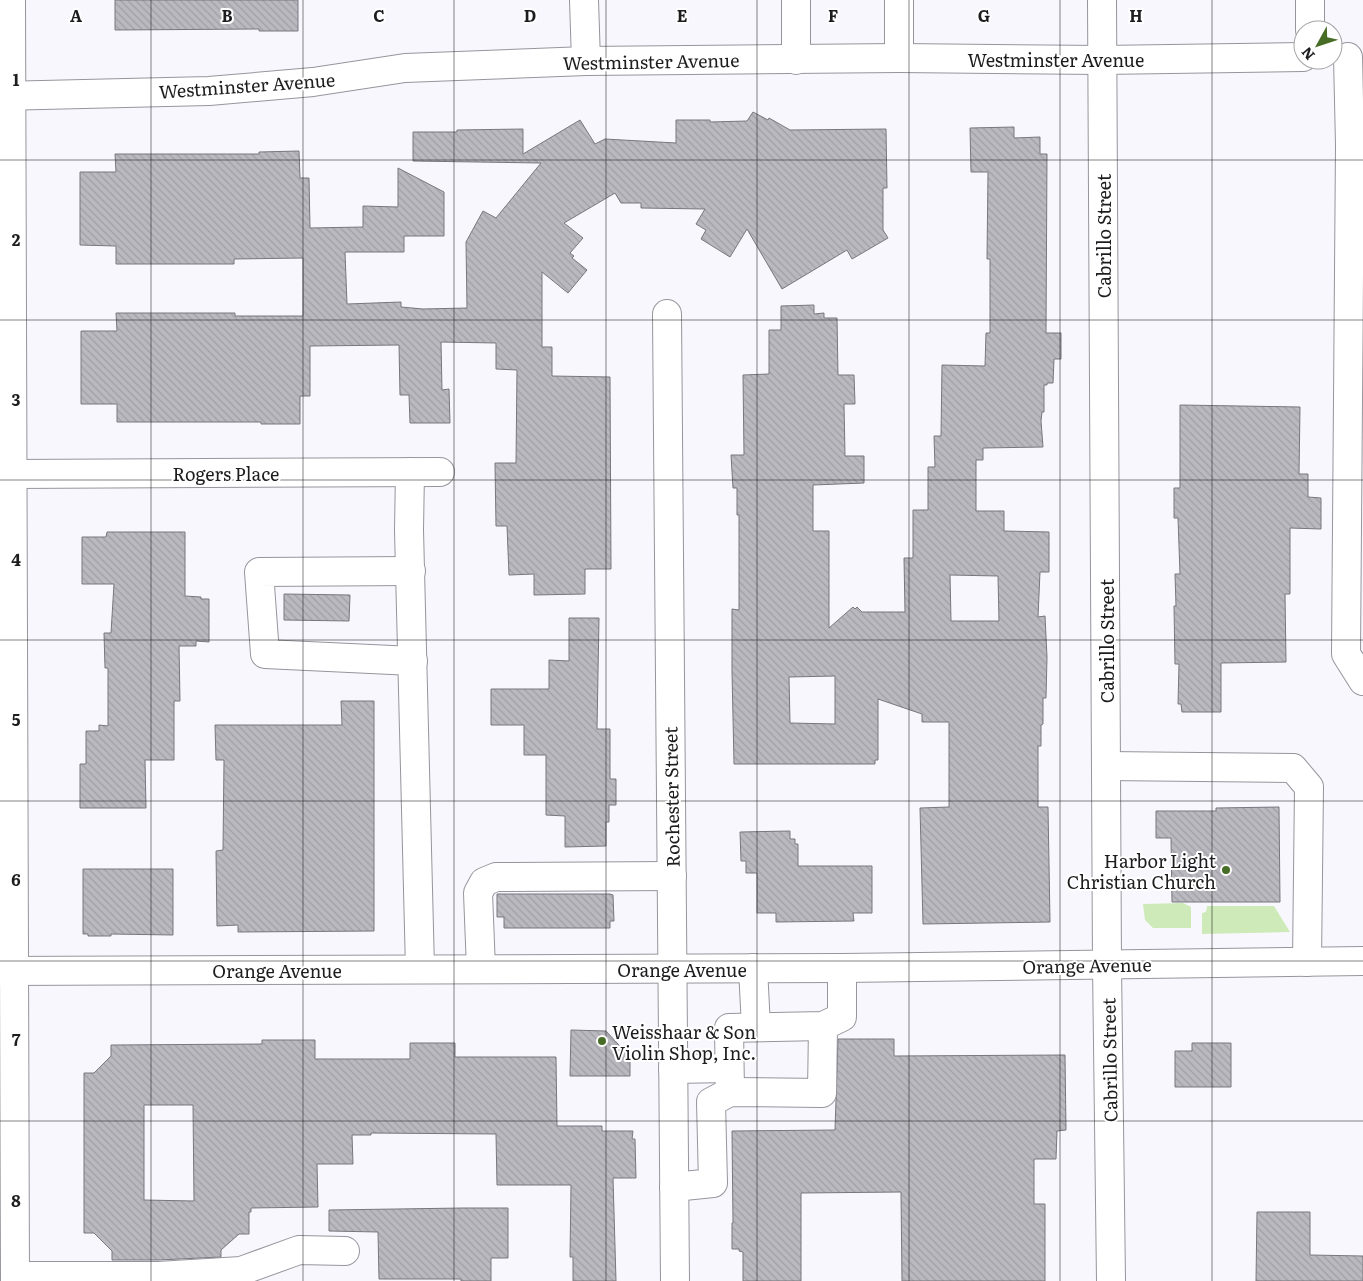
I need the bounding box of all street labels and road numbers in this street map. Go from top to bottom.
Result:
street label: Westminster Avenue [562,46,740,76]
street label: Westminster Avenue [968,46,1144,73]
street label: Westminster Avenue [158,65,336,105]
street label: Cabrillo Street [1090,173,1117,298]
street label: Rogers Place [173,460,279,487]
street label: Cabrillo Street [1093,578,1120,703]
street label: Rochester Street [656,726,686,868]
street label: Orange Avenue [1022,950,1152,980]
street label: Orange Avenue [617,956,747,983]
street label: Orange Avenue [212,957,342,984]
street label: Cabrillo Street [1094,997,1124,1122]

